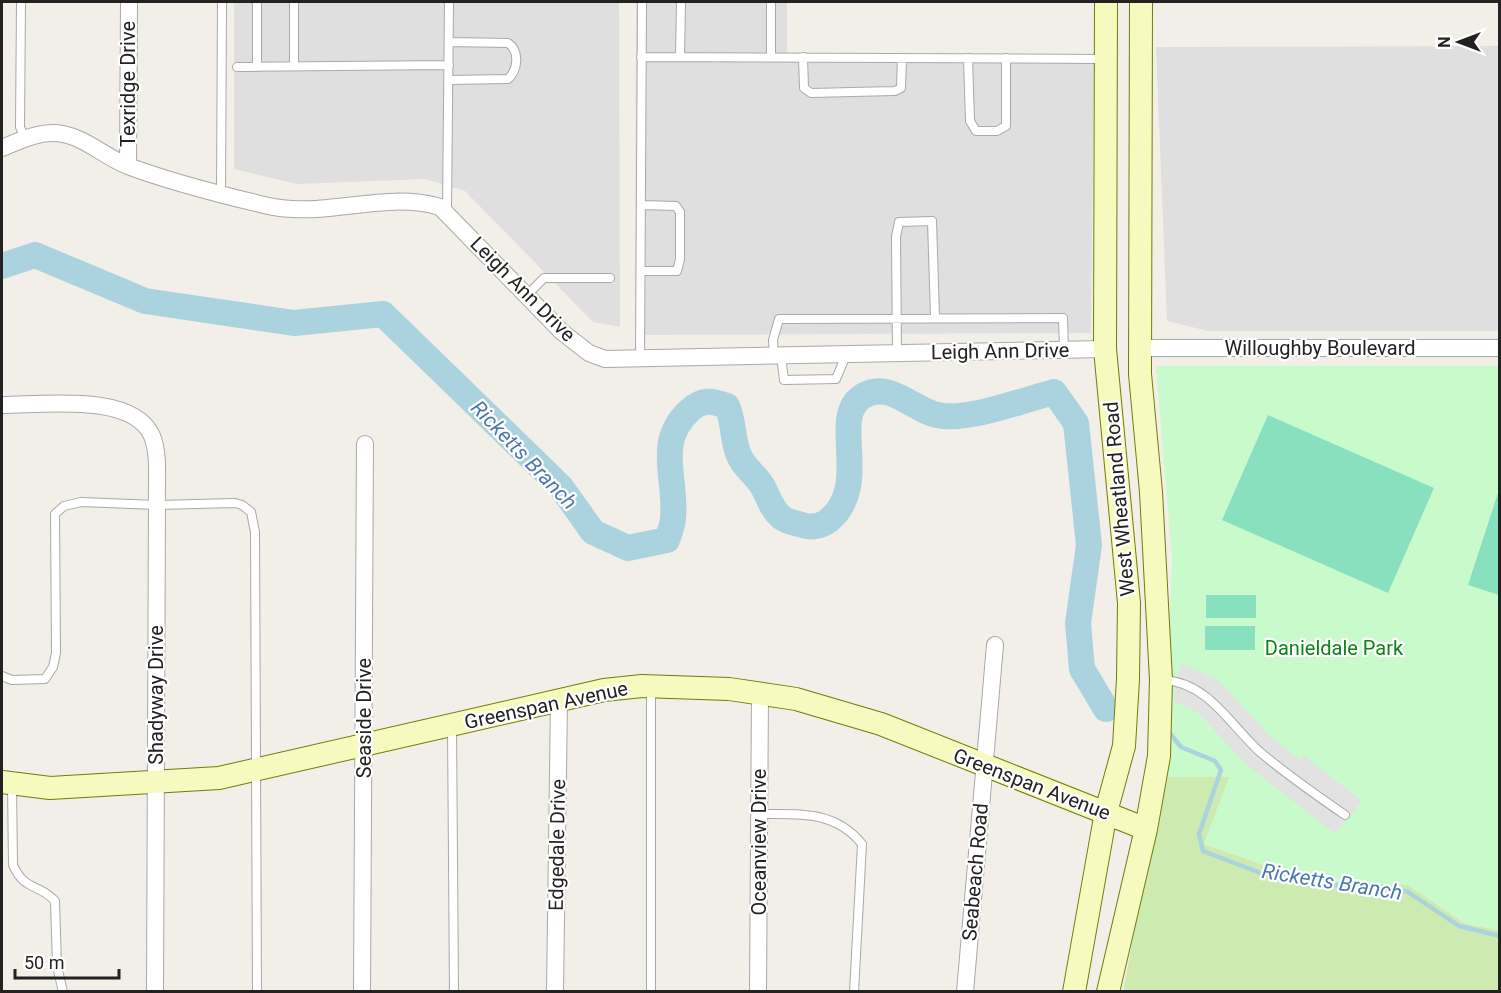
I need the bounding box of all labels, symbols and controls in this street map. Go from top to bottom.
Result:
north arrow [1429,12,1489,72]
street label: Texridge Drive [116,21,140,147]
text: N [1435,36,1454,48]
street label: Leigh Ann Drive [466,232,580,346]
street label: Willoughby Boulevard [1224,336,1416,360]
street label: Leigh Ann Drive [931,338,1069,364]
water label: Ricketts Branch [466,396,582,514]
street label: West Wheatland Road [1099,401,1139,597]
street label: Shadyway Drive [144,625,168,765]
park label: Danieldale Park [1265,636,1404,660]
street label: Seaside Drive [352,658,376,778]
street label: Greenspan Avenue [462,676,630,734]
street label: Greenspan Avenue [950,743,1114,825]
street label: Oceanview Drive [747,769,771,915]
street label: Edgedale Drive [544,779,570,911]
street label: Seabeach Road [957,802,993,942]
water label: Ricketts Branch [1260,859,1404,905]
scale bar [15,942,118,980]
text: 50 m [24,952,64,973]

